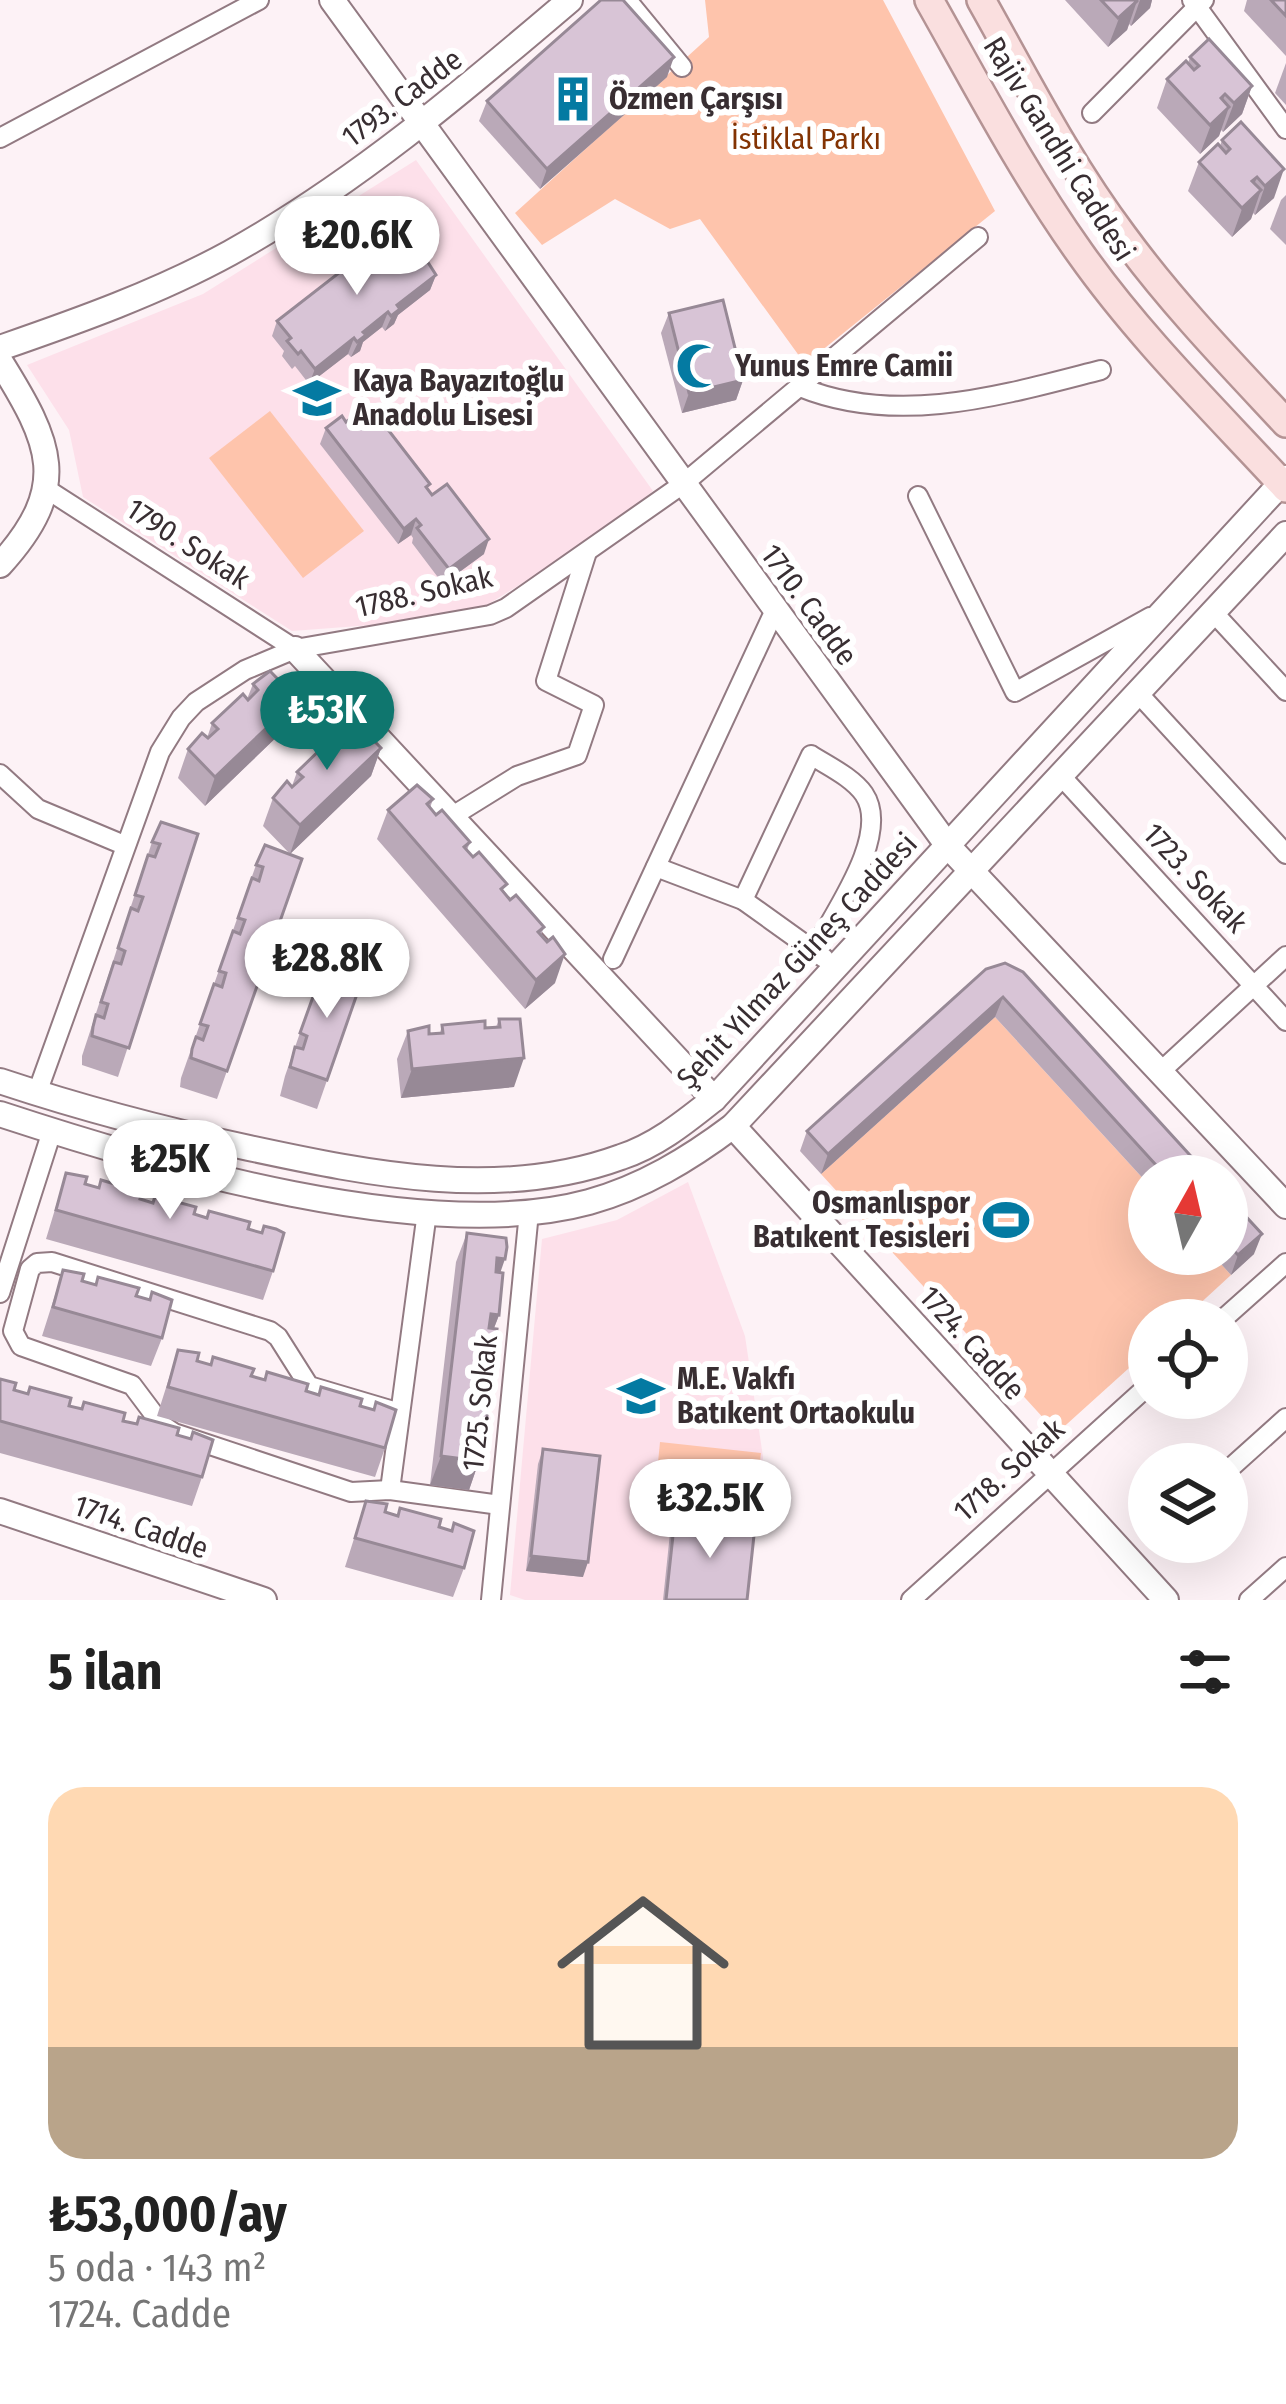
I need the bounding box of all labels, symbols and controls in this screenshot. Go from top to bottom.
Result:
street label: Rajiv Gandhi Caddesi [976,30,1142,268]
street label: 1793. Cadde [335,41,469,155]
building icon: Özmen Çarşısı [548,74,598,124]
place label: Özmen Çarşısı [609,80,783,118]
park label: İstiklal Parkı [731,121,881,157]
pin: ₺20.6K [259,196,455,298]
text: ₺20.6K [302,212,412,258]
mosque icon: Yunus Emre Camii [674,341,724,391]
place label: Yunus Emre Camii [734,348,953,384]
place label: Kaya Bayazıtoğlu Anadolu Lisesi [352,363,564,433]
school or university icon: Kaya Bayazıtoğlu Anadolu Lisesi [292,373,342,423]
street label: 1790. Sokak [120,491,256,597]
street label: 1710. Cadde [753,537,865,673]
street label: 1788. Sokak [352,559,496,625]
pin: ₺53K [256,671,398,773]
text: ₺53K [287,687,367,733]
street label: 1723. Sokak [1135,816,1255,940]
street label: Şehit Yılmaz Güneş Caddesi [669,826,925,1096]
pin: ₺28.8K [229,919,425,1021]
text: ₺28.8K [272,935,382,981]
pin: ₺25K [99,1120,241,1222]
text: ₺25K [130,1136,210,1182]
north arrow [1128,1155,1248,1275]
map controls [1128,1155,1248,1563]
place label: Osmanlıspor Batıkent Tesisleri [753,1185,971,1255]
sports icon: Osmanlıspor Batıkent Tesisleri [981,1195,1031,1245]
street label: 1724. Cadde [912,1279,1032,1407]
button: locate [1128,1299,1248,1419]
street label: 1725. Sokak [455,1333,505,1473]
place label: M.E. Vakfı Batıkent Ortaokulu [677,1361,915,1431]
school or university icon: M.E. Vakfı Batıkent Ortaokulu [616,1371,666,1421]
street label: 1718. Sokak [946,1411,1072,1529]
button: layers [1128,1443,1248,1563]
pin: ₺32.5K [612,1459,808,1561]
text: ₺32.5K [656,1475,764,1521]
street label: 1714. Cadde [69,1487,213,1567]
icon: filters [1172,1639,1238,1705]
text: 5 ilan [48,1641,163,1703]
icon: home [535,1865,751,2081]
text: ₺53,000/ay [48,2183,287,2245]
text: 5 oda · 143 m² [48,2245,266,2291]
text: 1724. Cadde [48,2291,231,2337]

